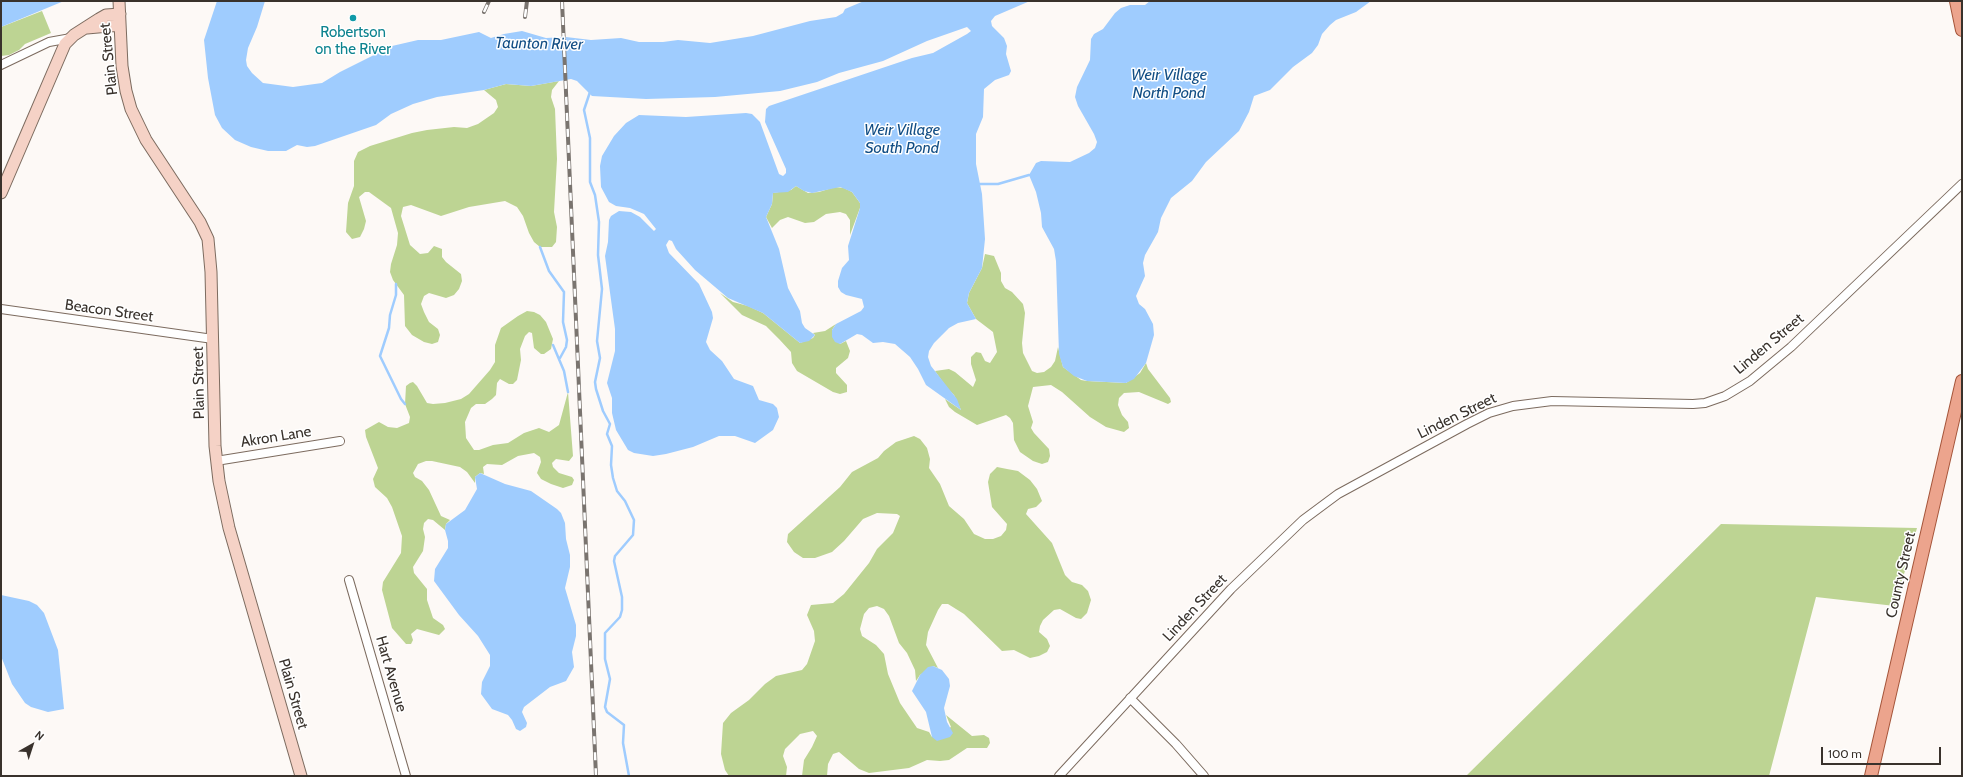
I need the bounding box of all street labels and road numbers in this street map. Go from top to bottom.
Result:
street label: Plain Street [96,22,122,96]
street label: Beacon Street [64,296,154,326]
street label: Linden Street [1731,310,1807,378]
street label: Plain Street [189,346,209,420]
street label: Linden Street [1415,389,1499,443]
street label: Akron Lane [239,423,313,451]
street label: County Street [1882,530,1920,620]
street label: Linden Street [1159,571,1231,645]
street label: Hart Avenue [372,634,410,714]
street label: Plain Street [274,657,312,731]

